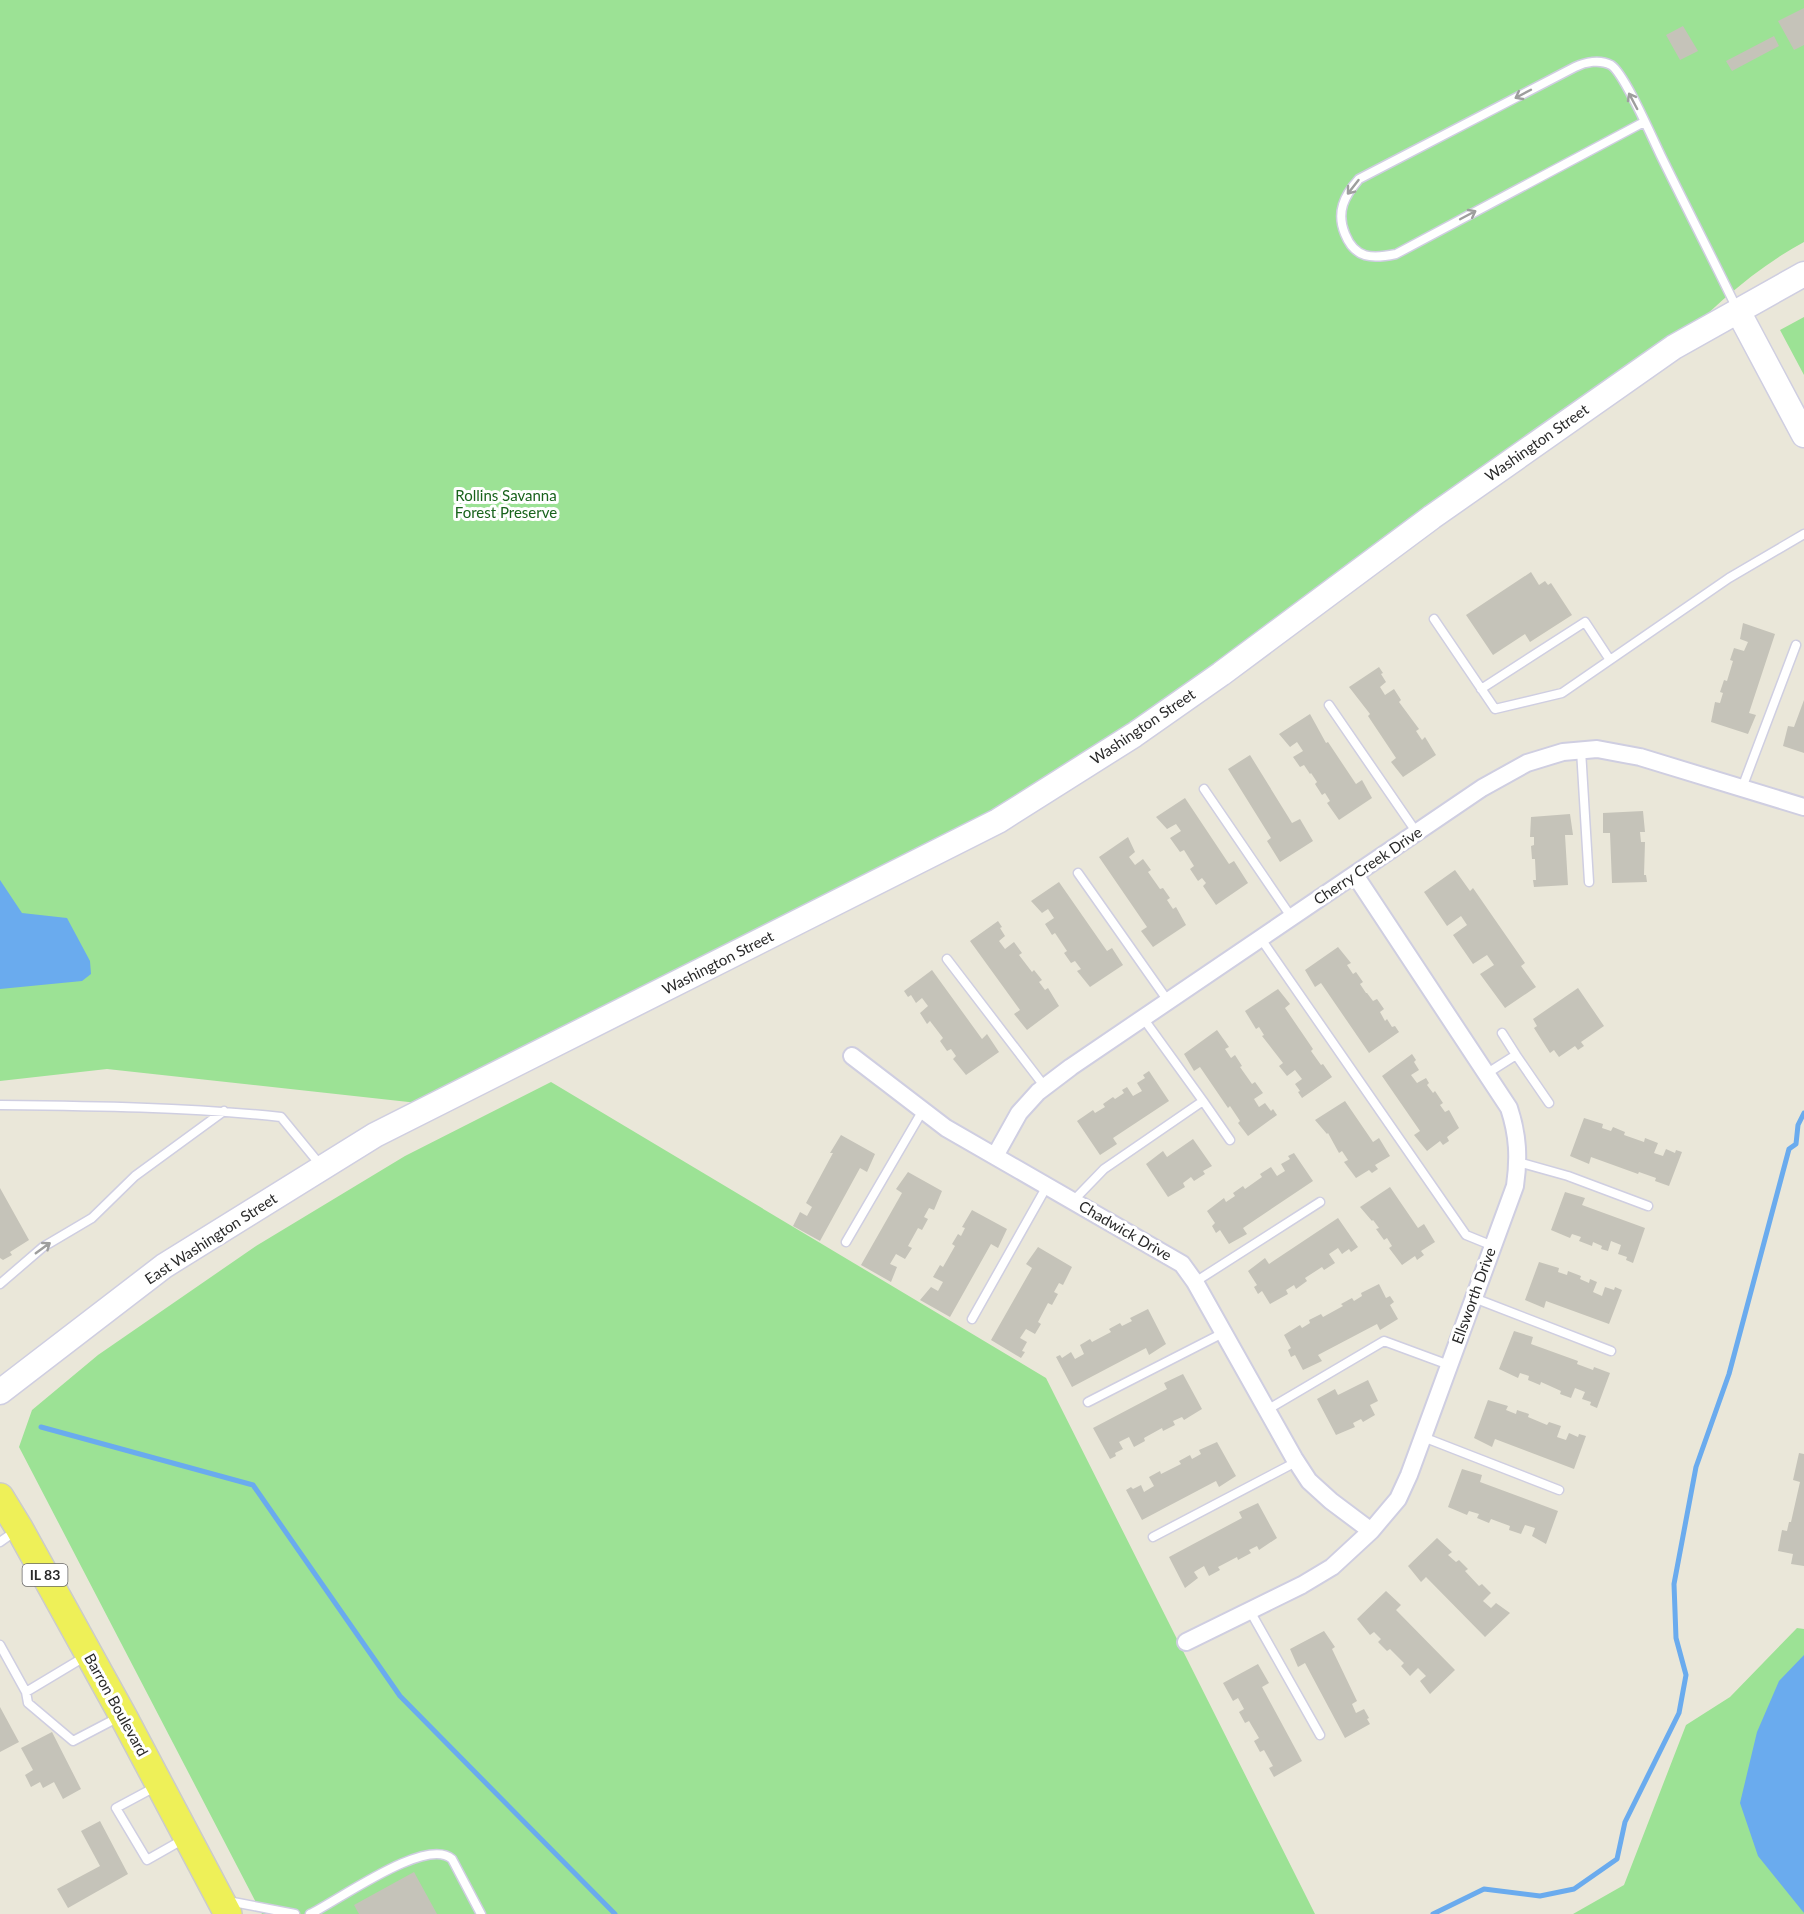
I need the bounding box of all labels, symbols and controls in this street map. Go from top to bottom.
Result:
one-way arrow [1514,88,1532,100]
one-way arrow [1627,92,1639,110]
one-way arrow [1347,179,1360,195]
one-way arrow [1458,209,1476,220]
street label: Washington Street [1481,399,1592,485]
park label: Rollins Savanna Forest Preserve [455,486,557,521]
street label: Washington Street [1087,684,1199,768]
street label: Cherry Creek Drive [1310,822,1425,908]
street label: Washington Street [659,926,777,998]
street label: East Washington Street [141,1188,280,1288]
street label: Chadwick Drive [1076,1196,1175,1264]
one-way arrow [35,1242,51,1254]
street label: Ellsworth Drive [1447,1245,1499,1346]
road number: IL 83 [22,1564,68,1586]
street label: Barron Boulevard [81,1650,153,1759]

